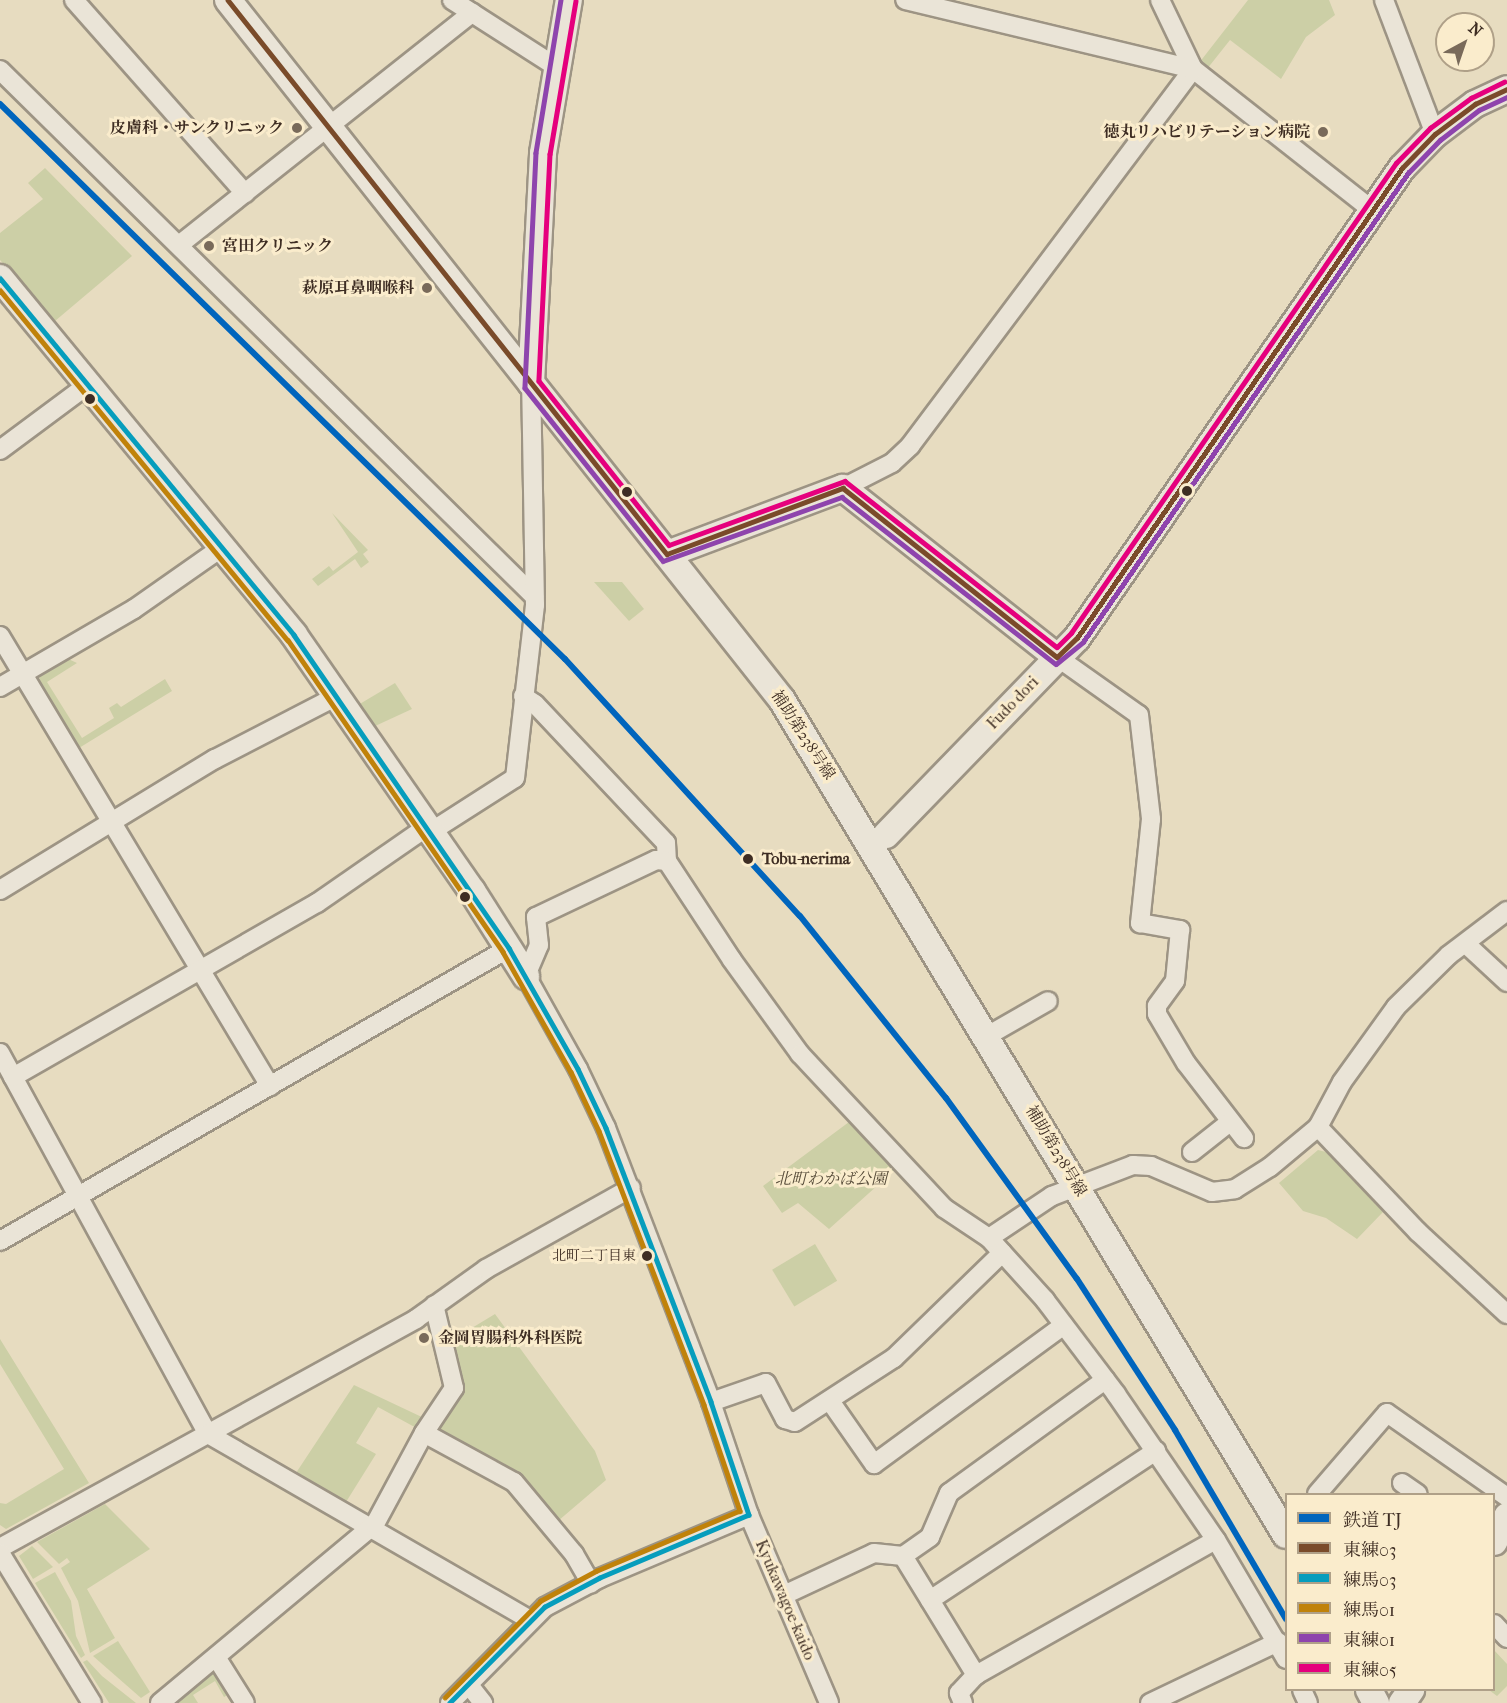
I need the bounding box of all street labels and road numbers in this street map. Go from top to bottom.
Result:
street label: Fudo dori [983,673,1043,733]
street label: 補助第238号線 [767,687,839,783]
street label: 補助第238号線 [1021,1102,1091,1200]
street label: Kyukawagoe-kaido [751,1537,819,1663]

